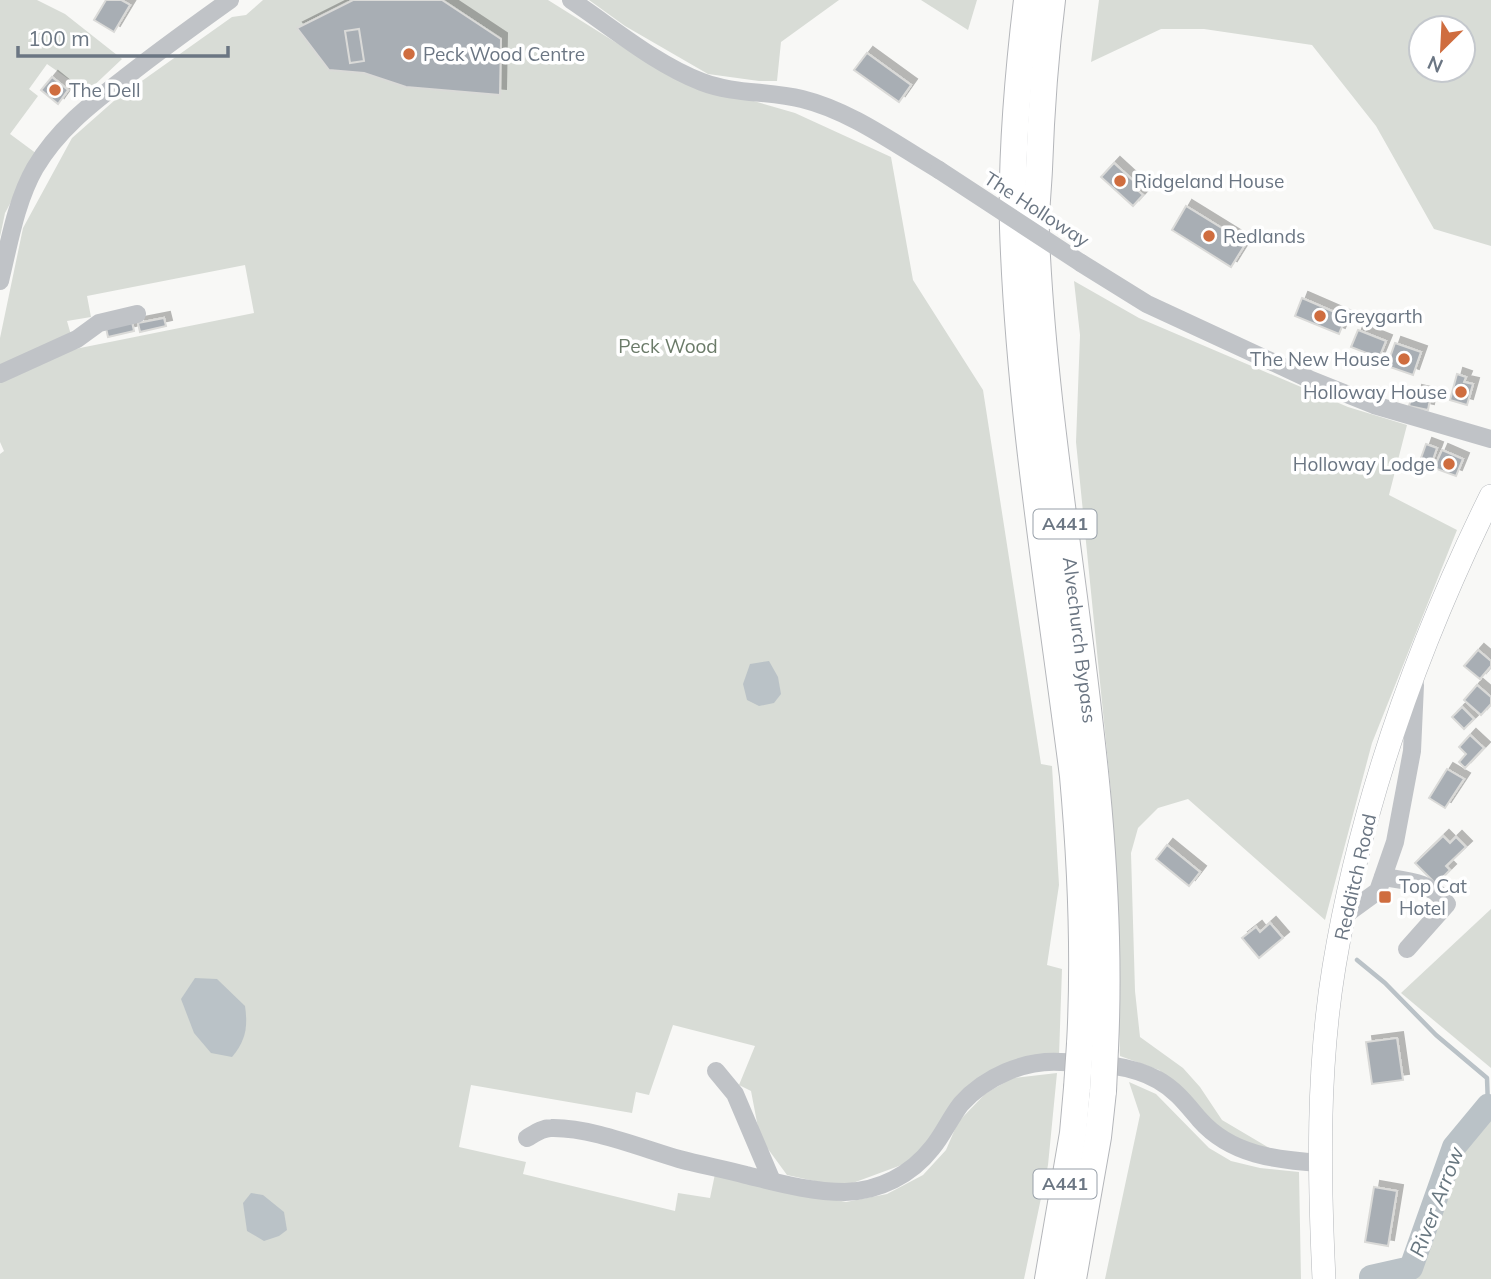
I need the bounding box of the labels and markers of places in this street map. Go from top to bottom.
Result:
place label: Peck Wood Centre [423,42,585,66]
marker: Peck Wood Centre [401,46,417,62]
place label: The Dell [69,78,140,102]
marker: The Dell [47,82,63,98]
place label: Ridgeland House [1134,169,1284,193]
marker: Ridgeland House [1112,173,1128,189]
place label: Redlands [1223,224,1306,248]
marker: Redlands [1201,228,1217,244]
place label: Greygarth [1334,304,1423,328]
marker: Greygarth [1312,308,1328,324]
place label: The New House [1250,347,1390,371]
marker: The New House [1396,351,1412,367]
place label: Holloway House [1303,380,1447,404]
marker: Holloway House [1453,384,1469,400]
place label: Holloway Lodge [1293,452,1435,476]
marker: Holloway Lodge [1441,456,1457,472]
place label: Top Cat Hotel [1399,874,1467,920]
marker: Top Cat Hotel [1377,889,1393,905]

